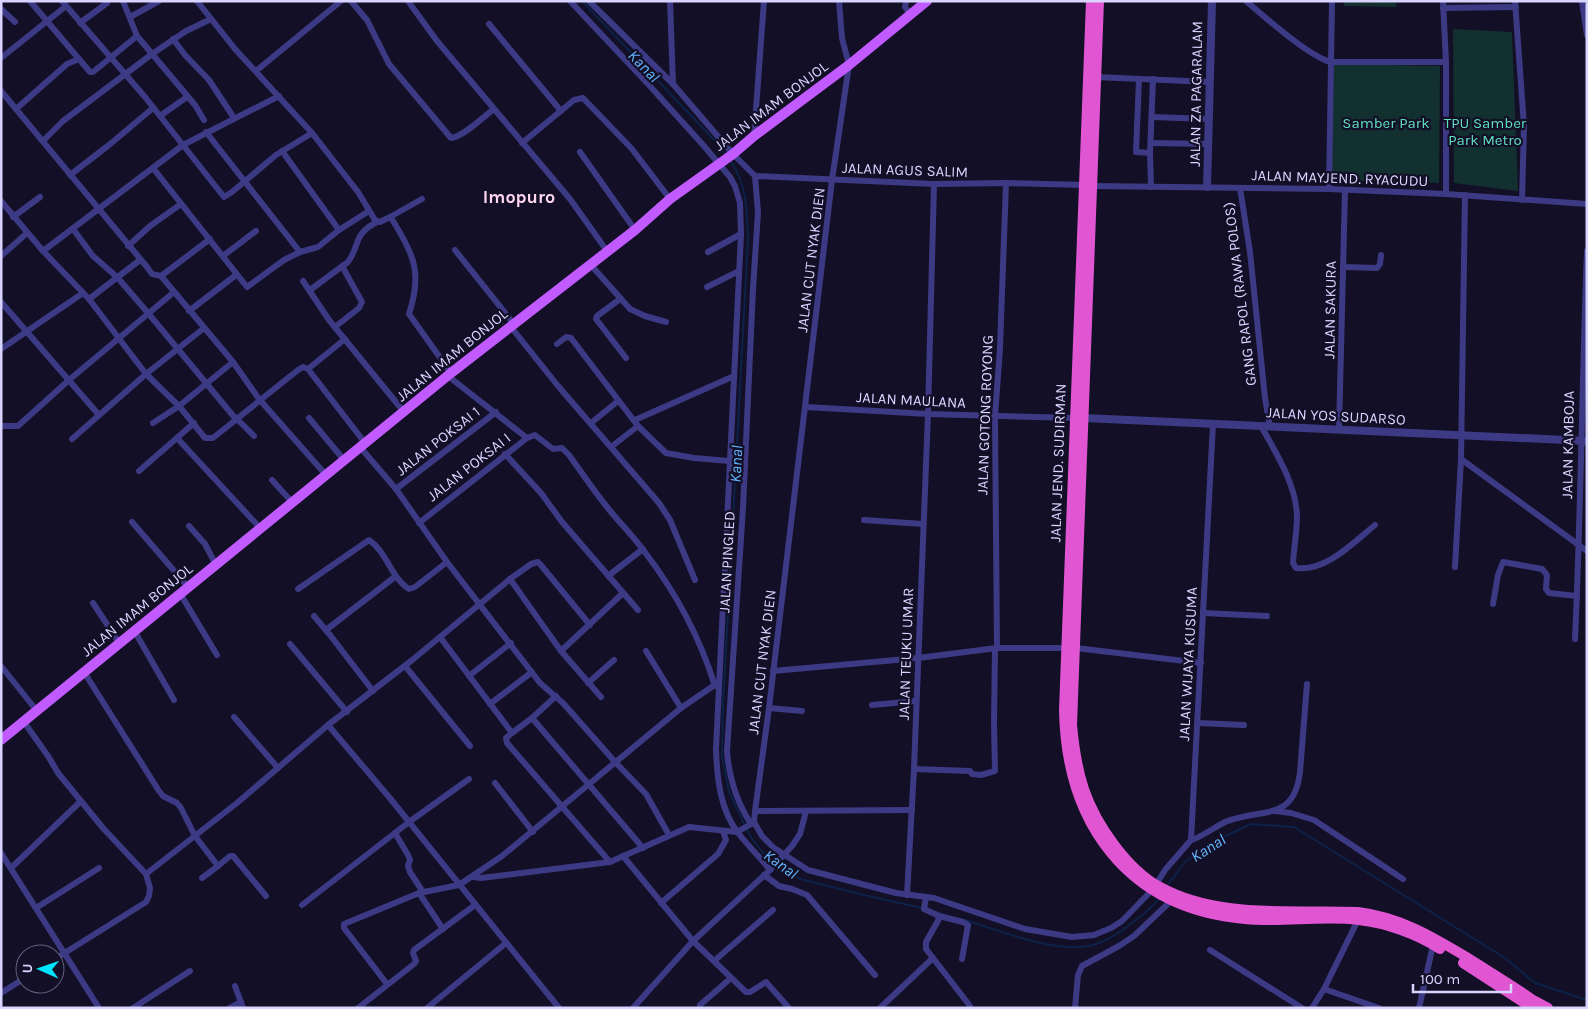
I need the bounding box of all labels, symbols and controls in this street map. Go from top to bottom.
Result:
street label: JALAN ZA PAGARALAM [1186,21,1206,167]
water label: Kanal [624,46,664,86]
street label: JALAN IMAM BONJOL [711,57,831,155]
park label: Samber Park [1342,114,1430,132]
park label: TPU Samber Park Metro [1444,114,1527,149]
street label: JALAN AGUS SALIM [842,159,968,181]
street label: JALAN MAYJEND. RYACUDU [1251,166,1429,190]
district label: Imopuro [483,186,555,208]
street label: JALAN CUT NYAK DIEN [793,187,829,333]
street label: GANG RAPOL (RAWA POLOS) [1220,201,1260,387]
street label: JALAN SAKURA [1320,260,1340,359]
street label: JALAN IMAM BONJOL [393,305,511,405]
street label: JALAN GOTONG ROYONG [973,335,997,495]
street label: JALAN JEND. SUDIRMAN [1046,383,1070,543]
street label: JALAN MAULANA [856,388,967,412]
street label: JALAN KAMBOJA [1558,390,1578,499]
street label: JALAN POKSAI 1 [392,403,484,479]
street label: JALAN YOS SUDARSO [1266,403,1406,429]
street label: JALAN POKSAI I [424,429,514,505]
water label: Kanal [726,445,746,483]
street label: JALAN PINGLED [715,511,739,613]
street label: JALAN IMAM BONJOL [78,560,196,660]
street label: JALAN WIJAYA KUSUMA [1175,586,1201,742]
street label: JALAN TEUKU UMAR [895,587,917,721]
street label: JALAN CUT NYAK DIEN [744,589,780,735]
water label: Kanal [1187,830,1229,866]
water label: Kanal [760,845,802,883]
north arrow [15,944,65,994]
scale bar [1413,962,1510,994]
text: U [19,963,36,974]
text: 100 m [1420,970,1460,988]

